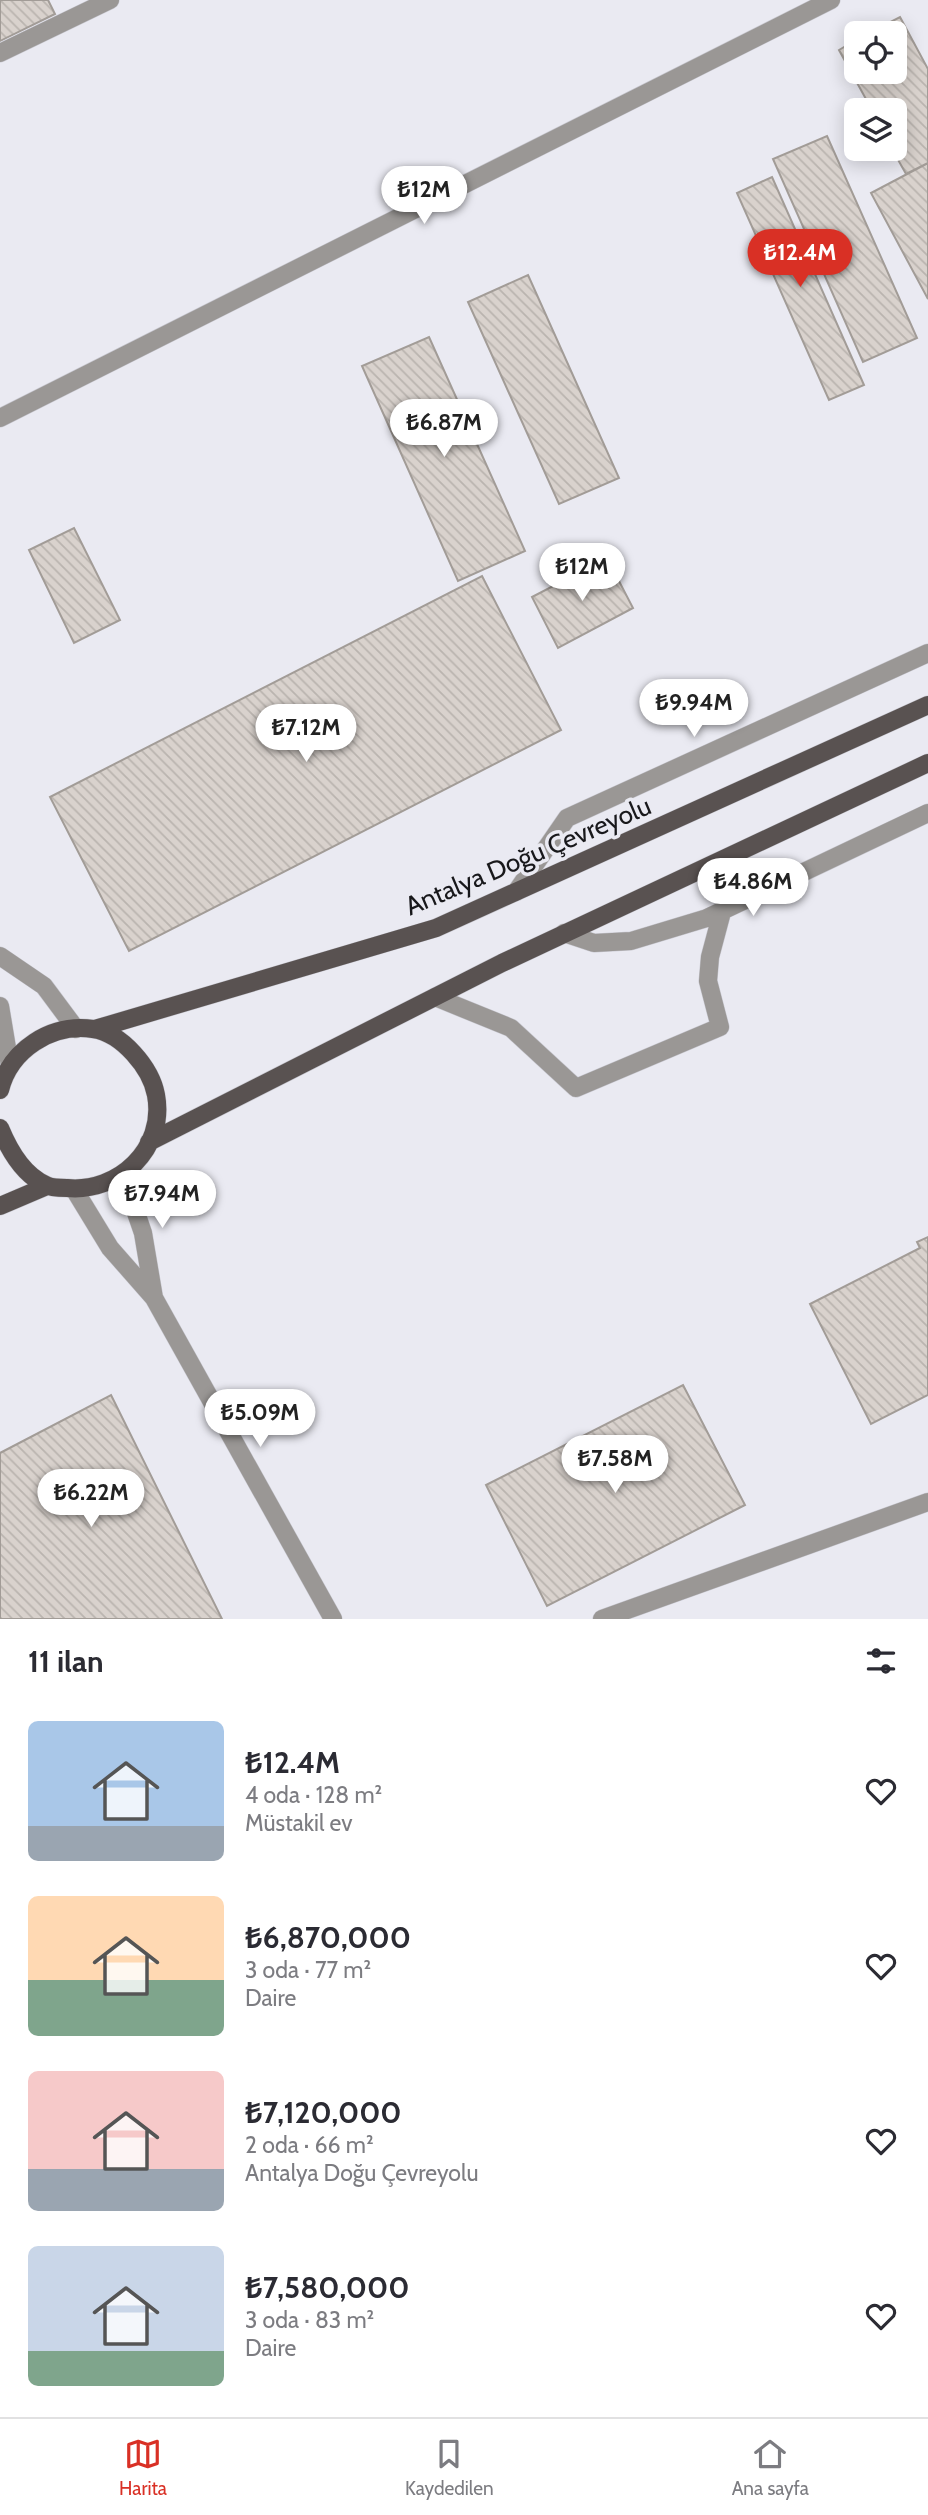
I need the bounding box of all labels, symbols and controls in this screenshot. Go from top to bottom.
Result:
map controls [844,21,907,161]
button: locate [844,21,907,84]
button: layers [844,98,907,161]
pin: ₺12M [383,166,465,226]
text: ₺12M [397,175,451,203]
pin: ₺12.4M [743,230,857,289]
text: ₺12.4M [764,238,836,266]
pin: ₺6.87M [387,400,501,459]
text: ₺6.87M [406,408,482,436]
pin: ₺12M [541,544,623,603]
text: ₺12M [555,552,609,580]
pin: ₺9.94M [637,680,751,739]
text: ₺9.94M [655,688,733,716]
pin: ₺7.12M [249,704,363,764]
text: ₺7.12M [271,713,341,741]
street label: Antalya Doğu Çevreyolu [400,790,656,922]
pin: ₺4.86M [696,858,810,918]
text: ₺4.86M [713,867,793,895]
pin: ₺7.94M [105,1170,219,1230]
text: ₺7.94M [124,1179,200,1207]
pin: ₺5.09M [203,1390,317,1449]
text: ₺5.09M [220,1398,300,1426]
pin: ₺7.58M [558,1436,672,1495]
text: ₺7.58M [577,1444,653,1472]
pin: ₺6.22M [34,1470,148,1529]
text: ₺6.22M [53,1478,129,1506]
icon: filters [862,1642,900,1680]
text: 11 ilan [28,1643,103,1680]
text: ₺12.4M [245,1744,340,1781]
icon: home [84,1749,168,1833]
icon: heart [862,1772,900,1810]
text: 4 oda · 128 m² [245,1781,382,1809]
text: Müstakil ev [245,1809,353,1837]
text: ₺6,870,000 [245,1919,411,1956]
icon: home [84,1924,168,2008]
icon: heart [862,1947,900,1985]
text: 3 oda · 77 m² [245,1956,371,1984]
text: Daire [245,1984,296,2012]
text: ₺7,120,000 [245,2094,402,2131]
icon: home [84,2099,168,2183]
icon: heart [862,2122,900,2160]
text: 2 oda · 66 m² [245,2131,374,2159]
text: Antalya Doğu Çevreyolu [245,2159,479,2187]
text: ₺7,580,000 [245,2269,409,2306]
icon: home [84,2274,168,2358]
icon: heart [862,2297,900,2335]
text: 3 oda · 83 m² [245,2306,374,2334]
text: Daire [245,2334,296,2362]
tab: Harita [119,2435,167,2500]
tab: Kaydedilen [405,2435,494,2500]
tab: Ana sayfa [732,2435,809,2500]

